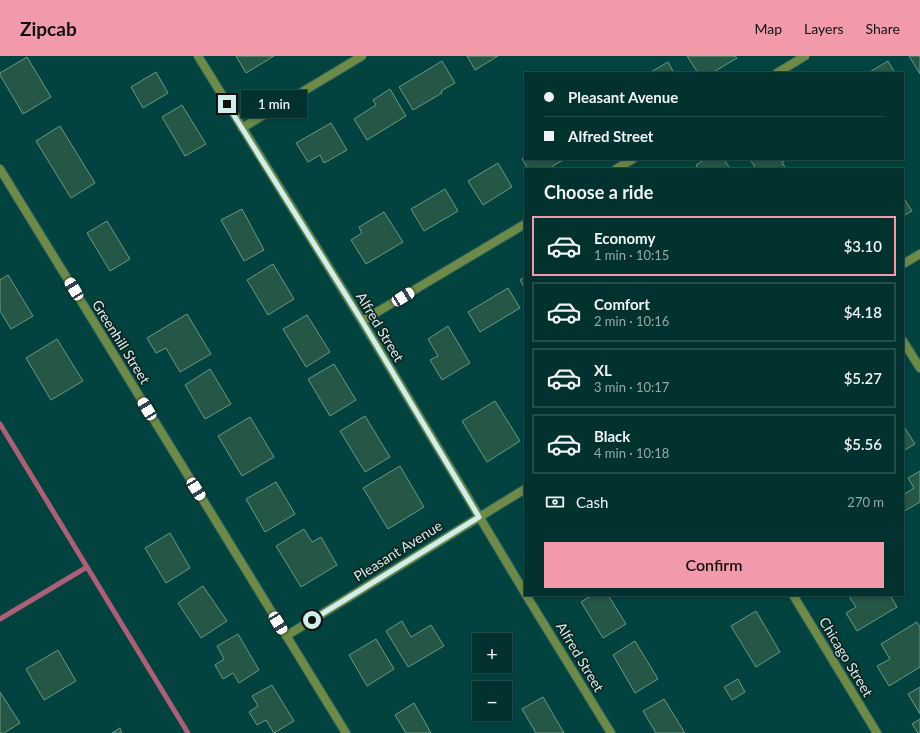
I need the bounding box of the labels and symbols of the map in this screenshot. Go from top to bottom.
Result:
callout: 1 min [241,90,307,118]
route end [218,95,236,113]
car [63,276,85,302]
car [390,286,416,308]
street label: Alfred Street [353,289,408,365]
street label: Greenhill Street [89,297,154,387]
car [136,396,158,422]
car [185,476,207,502]
street label: Pleasant Avenue [350,517,445,585]
car [267,610,289,636]
route start [303,611,321,629]
street label: Chicago Street [816,614,877,700]
street label: Alfred Street [553,619,608,695]

